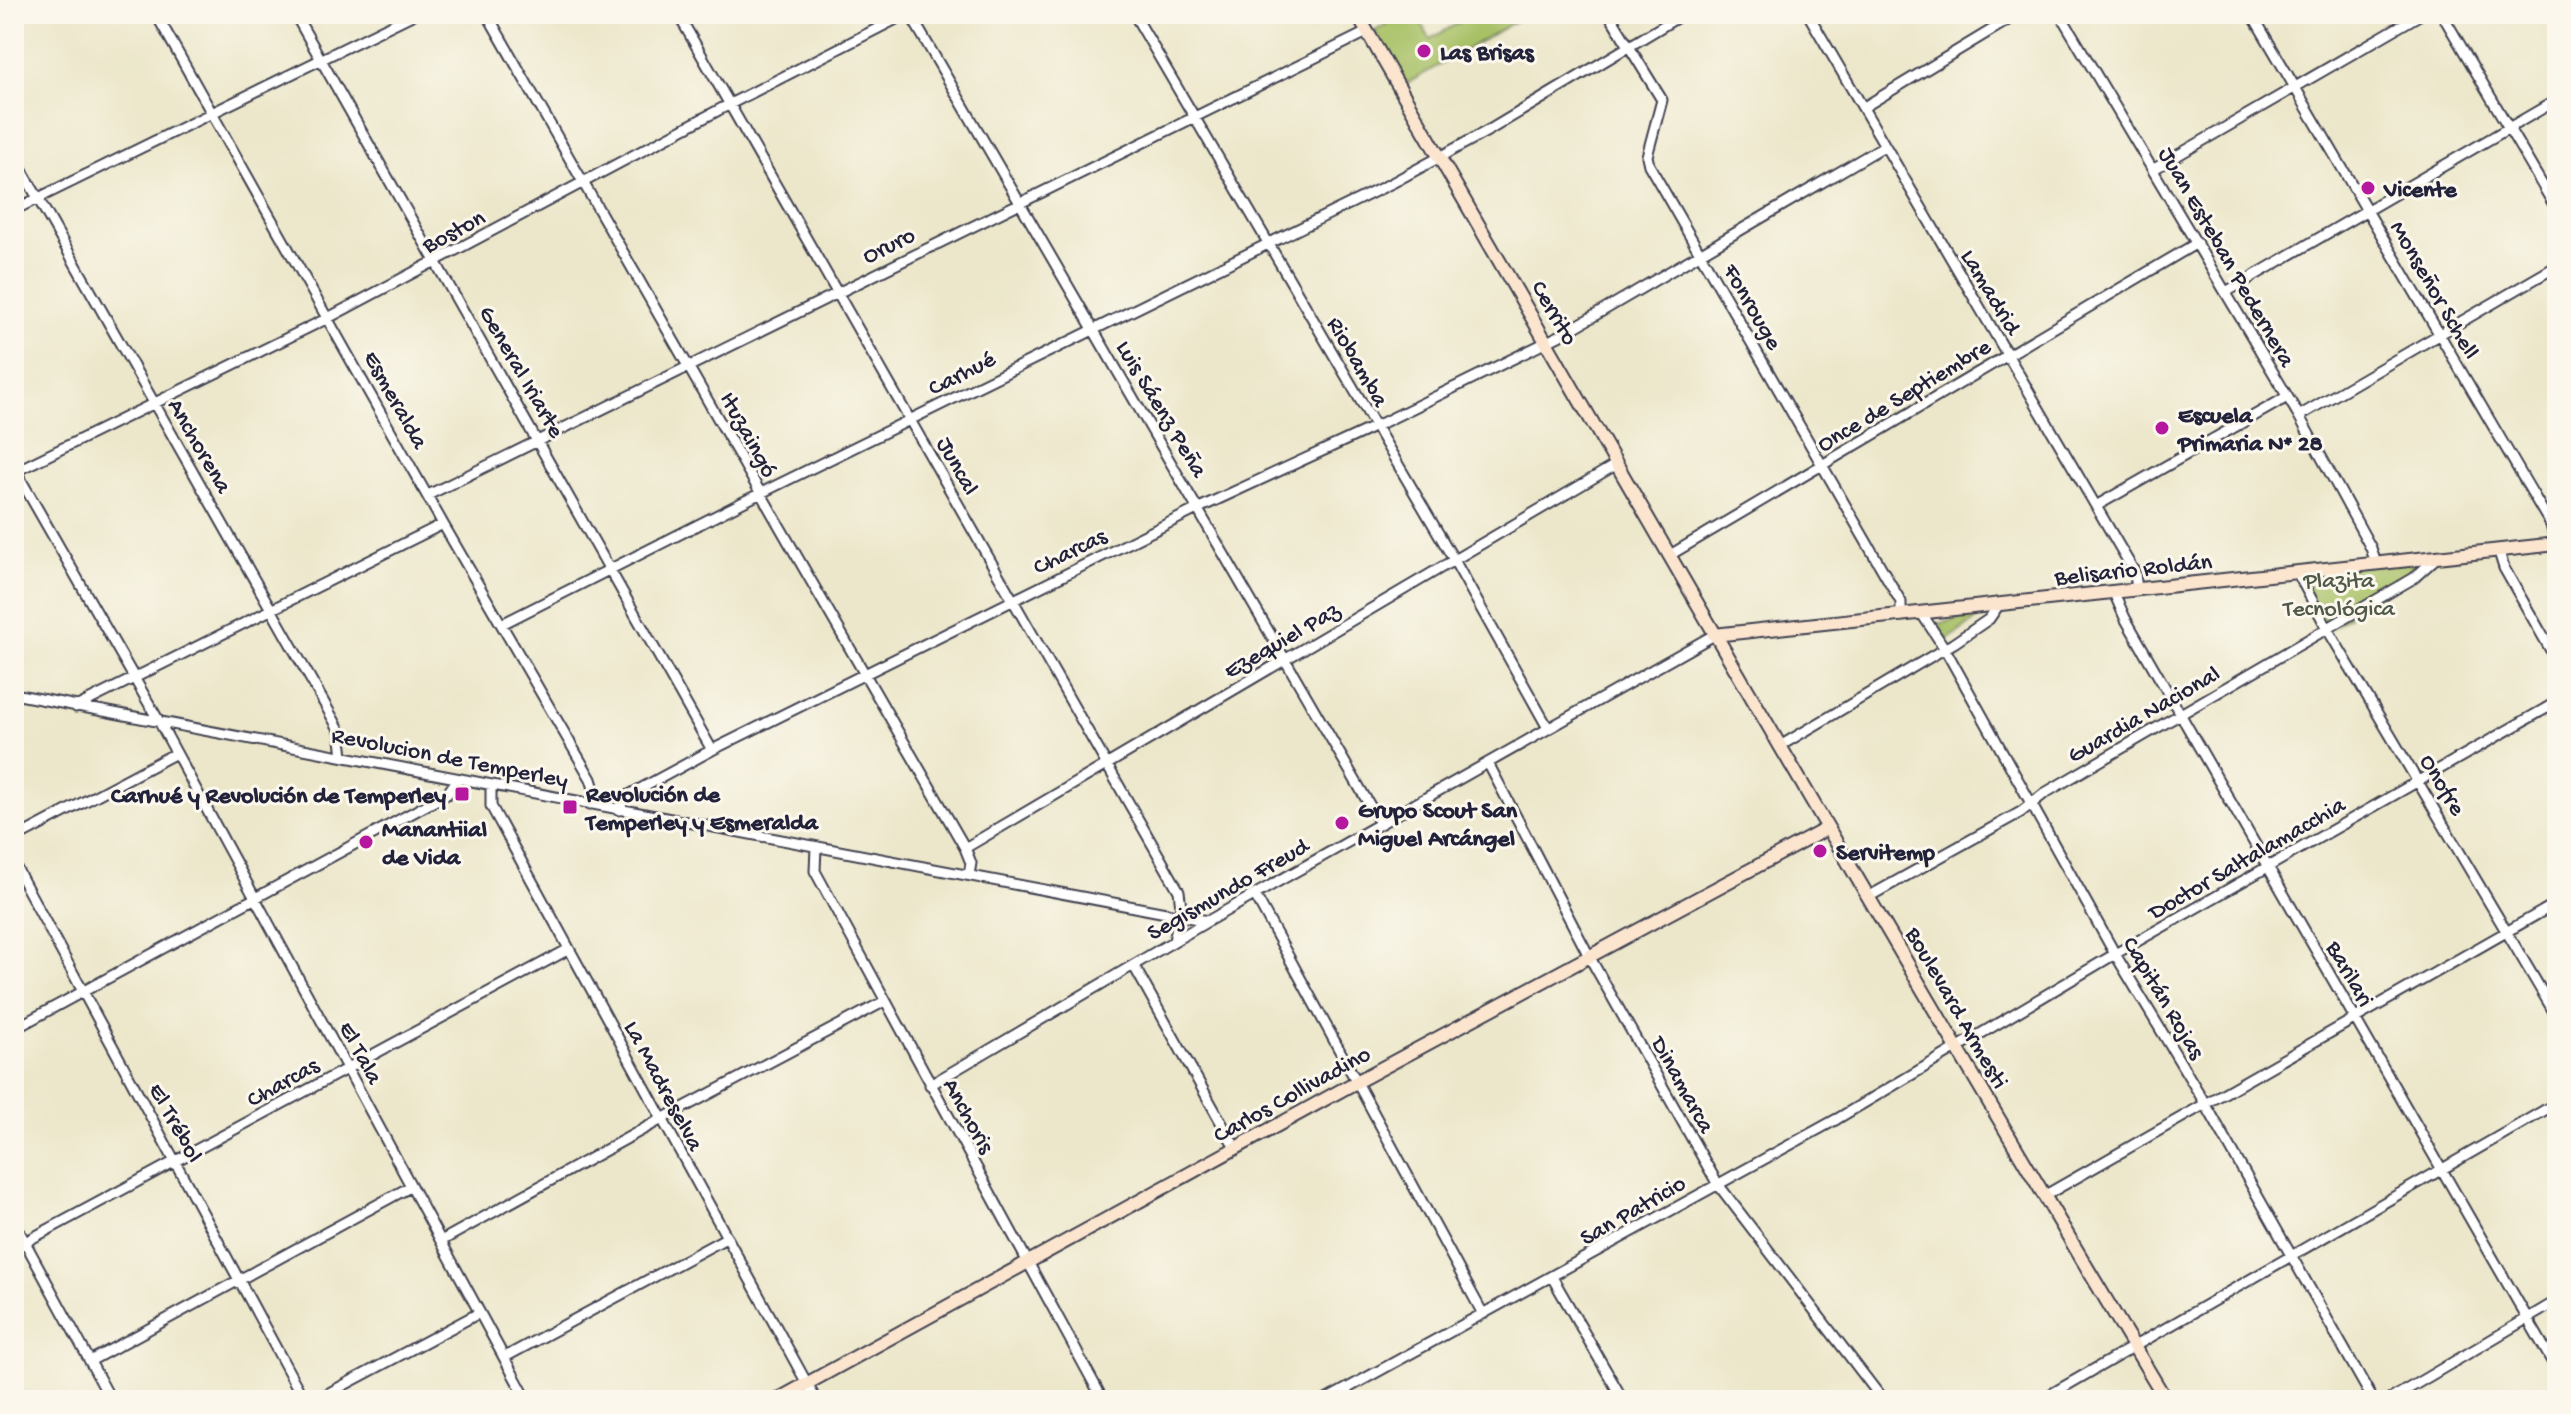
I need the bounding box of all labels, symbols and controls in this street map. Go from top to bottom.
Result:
place label: Las Brisas [1440,40,1535,69]
marker: Las Brisas [1415,42,1433,60]
street label: Juan Esteban Pedernera [2150,142,2300,374]
place label: Vicente [2383,177,2458,206]
marker: Vicente [2359,179,2377,197]
street label: Boston [417,204,492,262]
street label: Monseñor Schell [2382,216,2484,365]
street label: Oruro [858,222,921,272]
street label: Lamadrid [1952,245,2027,342]
street label: Fonrouge [1714,259,1787,356]
street label: Cerrito [1523,276,1583,351]
street label: General Iriarte [471,302,570,444]
street label: Riobamba [1319,313,1394,414]
street label: Once de Septiembre [1813,333,1997,460]
street label: Luis Sáenz Peña [1108,336,1213,484]
street label: Carhué [924,346,1002,404]
street label: Esmeralda [355,347,433,455]
street label: Ituzaingó [712,388,782,484]
street label: Anchorena [159,394,237,500]
place label: Escuela Primaria N* 28 [2176,403,2323,460]
marker: Escuela Primaria N* 28 [2153,419,2171,437]
street label: Juncal [928,432,984,501]
street label: Charcas [1029,523,1113,583]
street label: Belisario Roldán [2052,549,2214,594]
park label: Plazita Tecnológica [2281,568,2396,625]
street label: Ezequiel Paz [1220,596,1347,687]
street label: Guardia Nacional [2063,661,2226,771]
street label: Revolucion de Temperley [329,722,570,797]
street label: Onofre [2411,750,2471,822]
place label: Revolución de Temperley y Esmeralda [584,782,819,839]
place label: Carhué y Revolución de Temperley [111,783,446,812]
marker: Carhué y Revolución de Temperley [453,785,471,803]
street label: Doctor Saltalamacchia [2143,792,2352,929]
marker: Revolución de Temperley y Esmeralda [561,798,579,816]
place label: Grupo Scout San Miguel Arcángel [1358,798,1518,855]
marker: Grupo Scout San Miguel Arcángel [1333,814,1351,832]
place label: Manantiial de Vida [382,817,487,874]
street label: Segismundo Freud [1143,832,1316,949]
marker: Manantiial de Vida [357,833,375,851]
place label: Servitemp [1836,840,1935,869]
marker: Servitemp [1811,842,1829,860]
street label: Boulevard Armesti [1896,922,2013,1095]
street label: Capitán Rojas [2114,932,2210,1066]
street label: Barilari [2317,936,2378,1013]
street label: El Tala [330,1017,388,1091]
street label: La Madreselva [616,1017,709,1157]
street label: Dinamarca [1642,1031,1720,1140]
street label: Carlos Collivadino [1209,1041,1376,1151]
street label: Charcas [243,1052,326,1116]
street label: Anchoris [934,1074,1000,1160]
street label: El Trébol [140,1079,208,1169]
street label: San Patricio [1576,1170,1692,1254]

